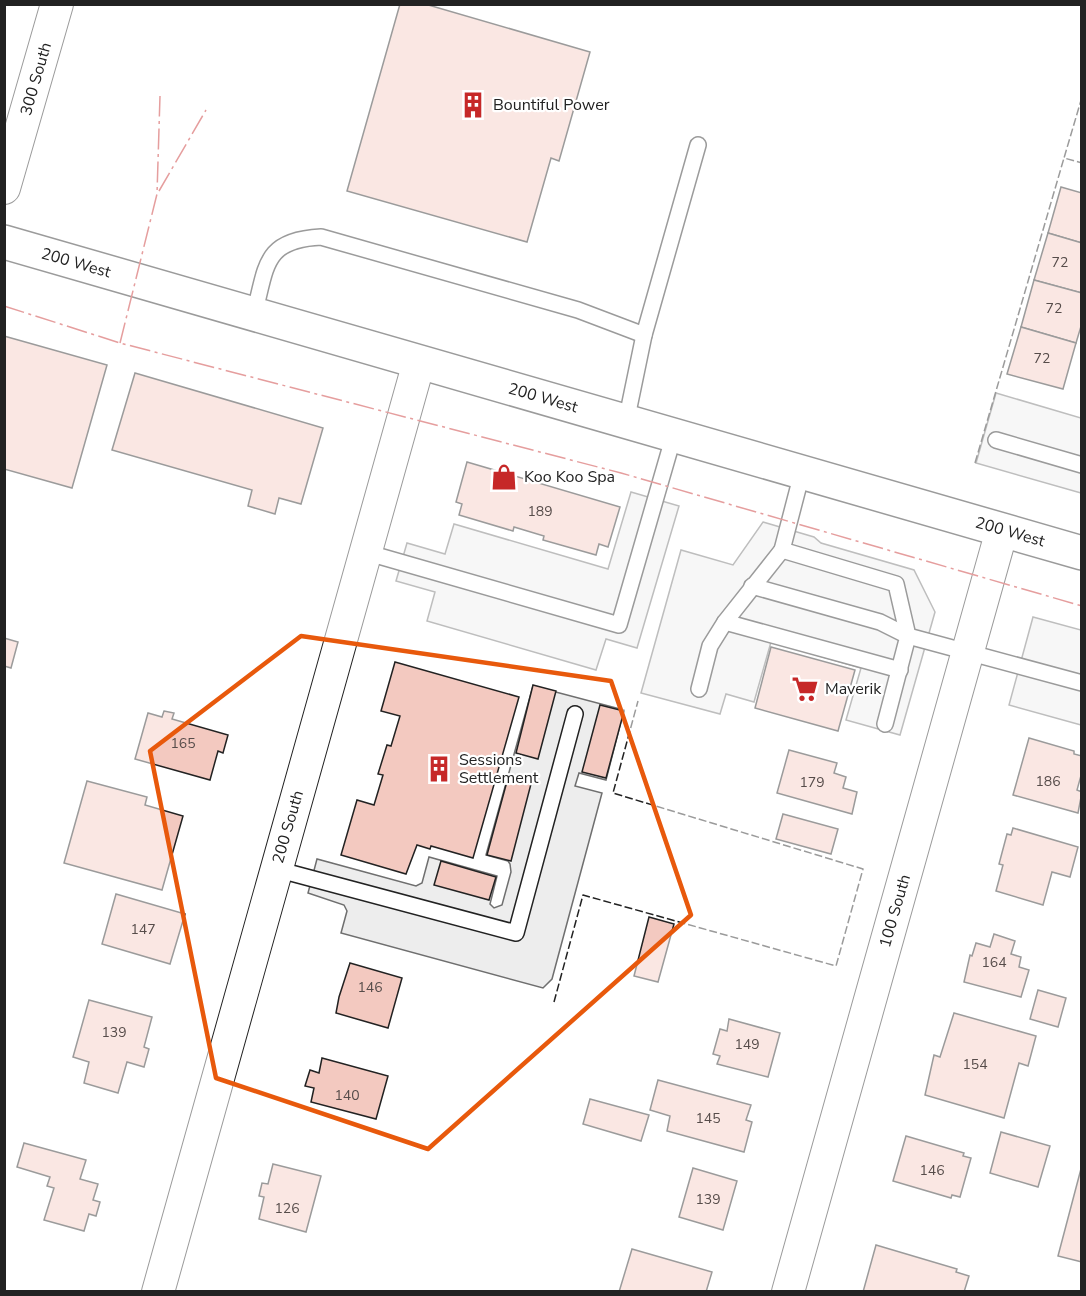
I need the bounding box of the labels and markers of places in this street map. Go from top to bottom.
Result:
building icon: Bountiful Power [458,90,488,120]
place label: Bountiful Power [493,94,610,116]
shop icon: Koo Koo Spa [489,462,519,492]
place label: Koo Koo Spa [524,466,615,488]
supermarket icon: Maverik [790,674,820,704]
place label: Maverik [825,678,882,700]
place label: Sessions Settlement [459,749,539,789]
building icon: Sessions Settlement [424,754,454,784]

